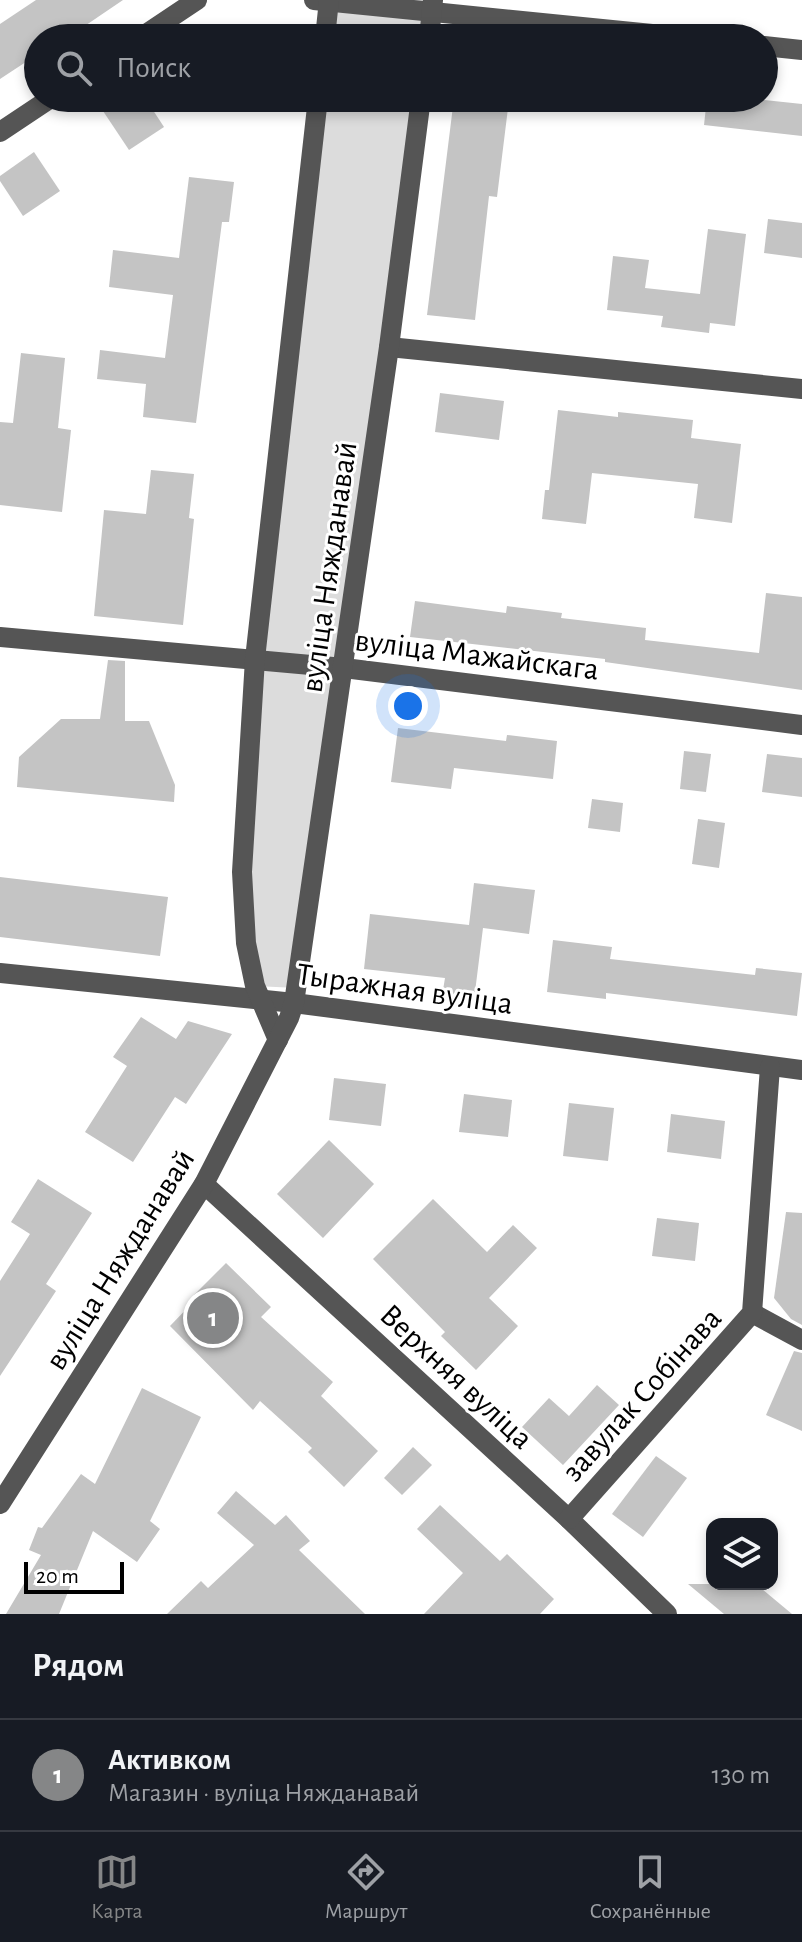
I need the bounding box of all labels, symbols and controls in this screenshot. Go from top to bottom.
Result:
search box [24,24,778,112]
icon: search [52,46,96,90]
text: Поиск [116,53,191,83]
street label: вуліца Няжданавай [296,440,362,695]
street label: вуліца Мажайскага [353,624,601,686]
your location [388,686,428,726]
street label: Тыражная вуліца [295,958,515,1020]
street label: вуліца Няжданавай [39,1144,200,1375]
pin: 1 [187,1288,239,1348]
street label: Верхняя вуліца [374,1298,539,1455]
street label: завулак Собінава [556,1302,728,1487]
map controls [706,1518,778,1590]
button: layers [706,1518,778,1590]
scale bar [24,1558,124,1594]
text: 20 m [36,1565,79,1587]
text: Рядом [32,1649,124,1683]
text: Активком [108,1745,231,1775]
text: 1 [53,1762,63,1788]
text: 130 m [712,1762,770,1788]
text: Магазин · вуліца Няжданавай [108,1780,419,1806]
tab: Карта [91,1850,143,1924]
tab: Маршрут [325,1850,407,1924]
tab: Сохранённые [589,1850,711,1924]

